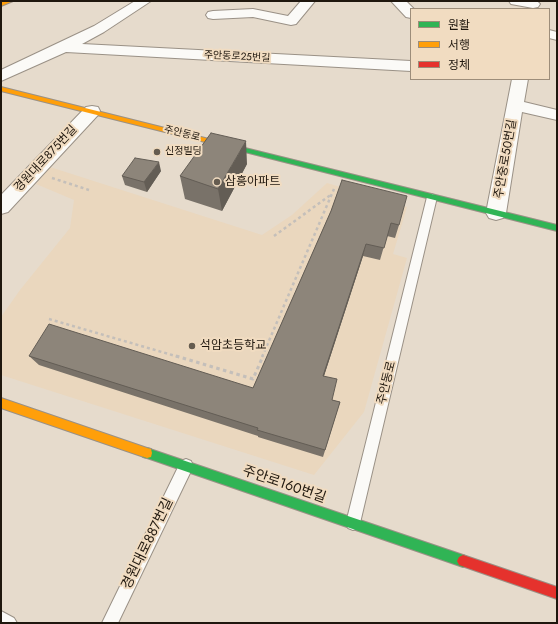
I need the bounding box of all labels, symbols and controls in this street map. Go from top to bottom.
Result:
legend [410,8,550,80]
text: 원활 [448,16,470,34]
text: 서행 [448,36,470,54]
street label: 주안동로25번길 [203,49,271,65]
text: 정체 [448,56,470,74]
street label: 주안중로50번길 [492,118,520,200]
street label: 경원대로875번길 [12,123,80,195]
street label: 주안동로 [163,124,201,144]
place label: 신정빌딩 [165,146,202,158]
marker: 신정빌딩 [152,147,162,157]
place label: 삼흥아파트 [225,175,280,189]
marker: 삼흥아파트 [212,177,222,187]
place label: 석암초등학교 [200,339,266,353]
marker: 석암초등학교 [187,341,197,351]
street label: 주안동로 [375,360,399,406]
street label: 주안로160번길 [240,463,328,507]
street label: 경원대로887번길 [119,496,177,592]

